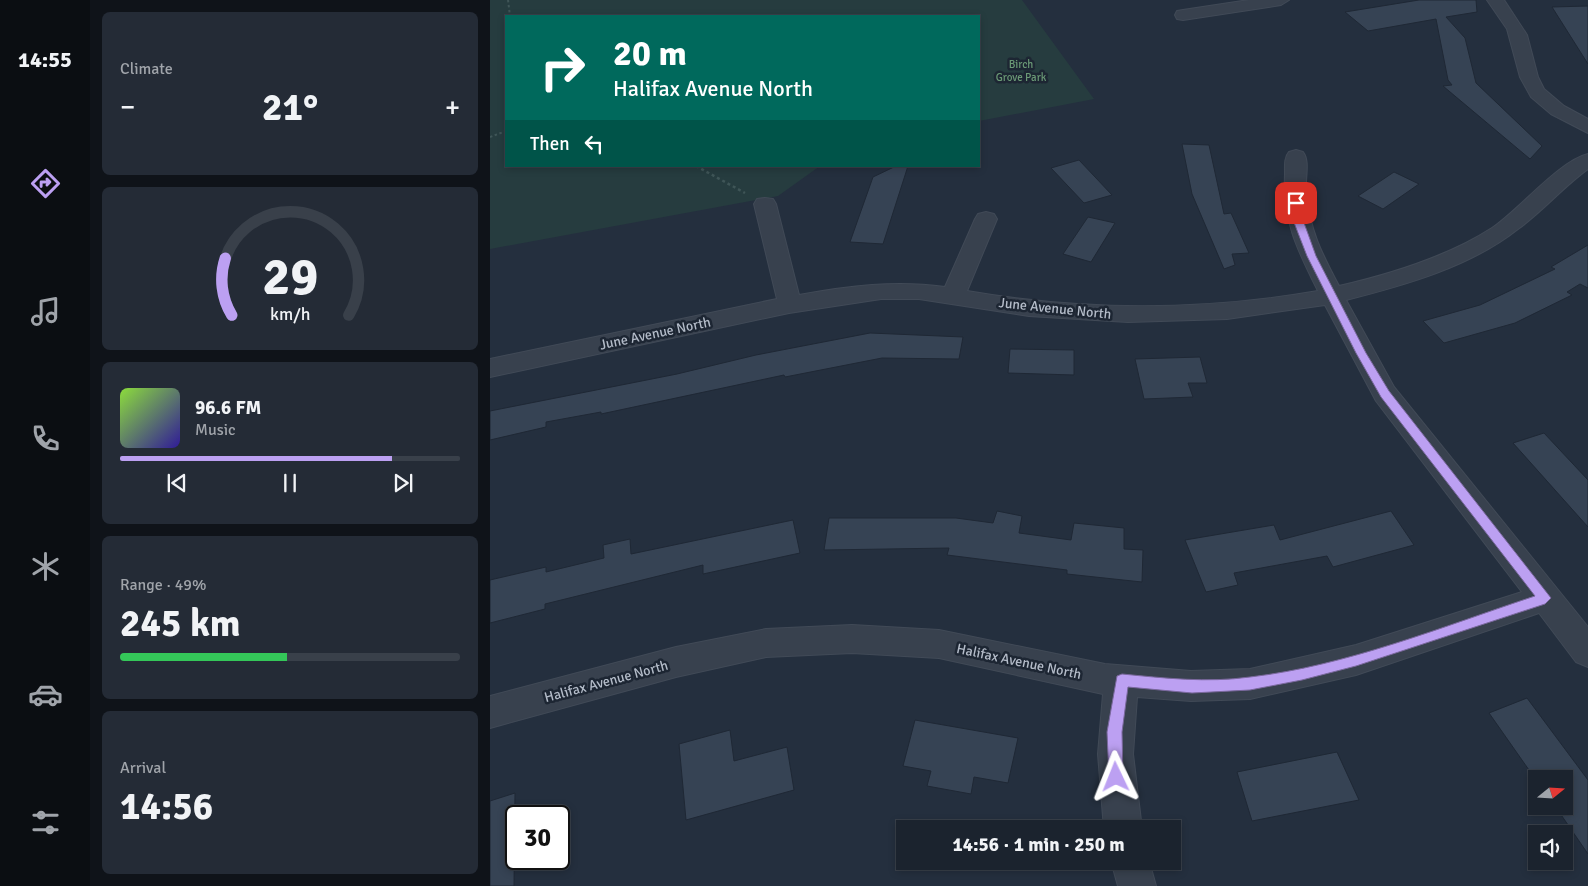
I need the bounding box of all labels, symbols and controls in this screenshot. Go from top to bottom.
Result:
text: 20 m [613,32,687,75]
icon: right [530,35,595,100]
text: 14:55 [18,46,72,73]
park label: Birch Grove Park [996,58,1047,84]
text: Climate [120,59,173,79]
text: Halifax Avenue North [613,75,813,102]
text: 21° [262,84,318,131]
text: − [120,90,135,124]
text: + [445,90,460,124]
icon: left [580,130,608,158]
text: Then [530,132,570,156]
icon: directions [28,166,63,201]
pin [1275,182,1317,224]
icon: arrive [1282,189,1310,217]
text: 29 [262,245,318,309]
icon: music [28,294,63,329]
street label: June Avenue North [998,294,1112,323]
text: km/h [270,303,310,325]
street label: June Avenue North [598,313,712,354]
text: 96.6 FM [195,396,261,420]
text: Music [195,420,236,440]
icon: phone [28,421,63,456]
icon: previous [163,469,191,497]
icon: pause [276,469,304,497]
icon: next [389,469,417,497]
icon: climate [28,549,63,584]
text: Range · 49% [120,575,206,595]
text: 245 km [120,600,241,647]
street label: Halifax Avenue North [955,640,1083,683]
street label: Halifax Avenue North [542,657,670,706]
icon: car [28,677,63,712]
position arrow [1089,750,1141,802]
text: Arrival [120,758,166,778]
north arrow [1528,770,1572,815]
map controls [1528,770,1573,870]
text: 14:56 [120,783,213,830]
icon: filters [28,805,63,840]
speed limit sign: 30 [505,805,570,870]
button: sound [1528,825,1573,870]
text: 14:56 · 1 min · 250 m [952,833,1125,857]

